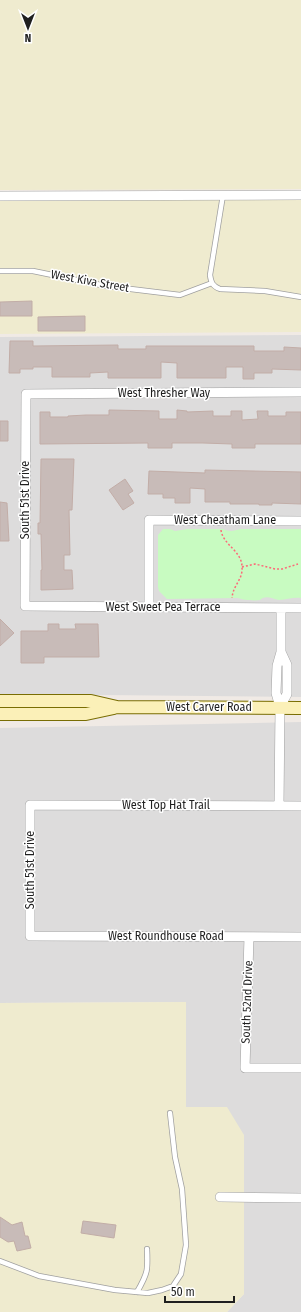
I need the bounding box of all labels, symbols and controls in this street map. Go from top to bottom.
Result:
north arrow [8,8,48,48]
text: N [25,31,31,44]
street label: West Kiva Street [50,267,130,295]
street label: West Thresher Way [118,386,211,400]
street label: South 51st Drive [18,461,32,539]
street label: West Cheatham Lane [174,513,276,527]
street label: West Sweet Pea Terrace [105,600,221,614]
street label: West Carver Road [166,700,252,714]
street label: West Top Hat Trail [122,798,210,812]
street label: South 51st Drive [23,831,37,909]
street label: West Roundhouse Road [108,929,224,943]
street label: South 52nd Drive [239,960,255,1044]
scale bar [165,1278,234,1304]
text: 50 m [171,1285,195,1299]

